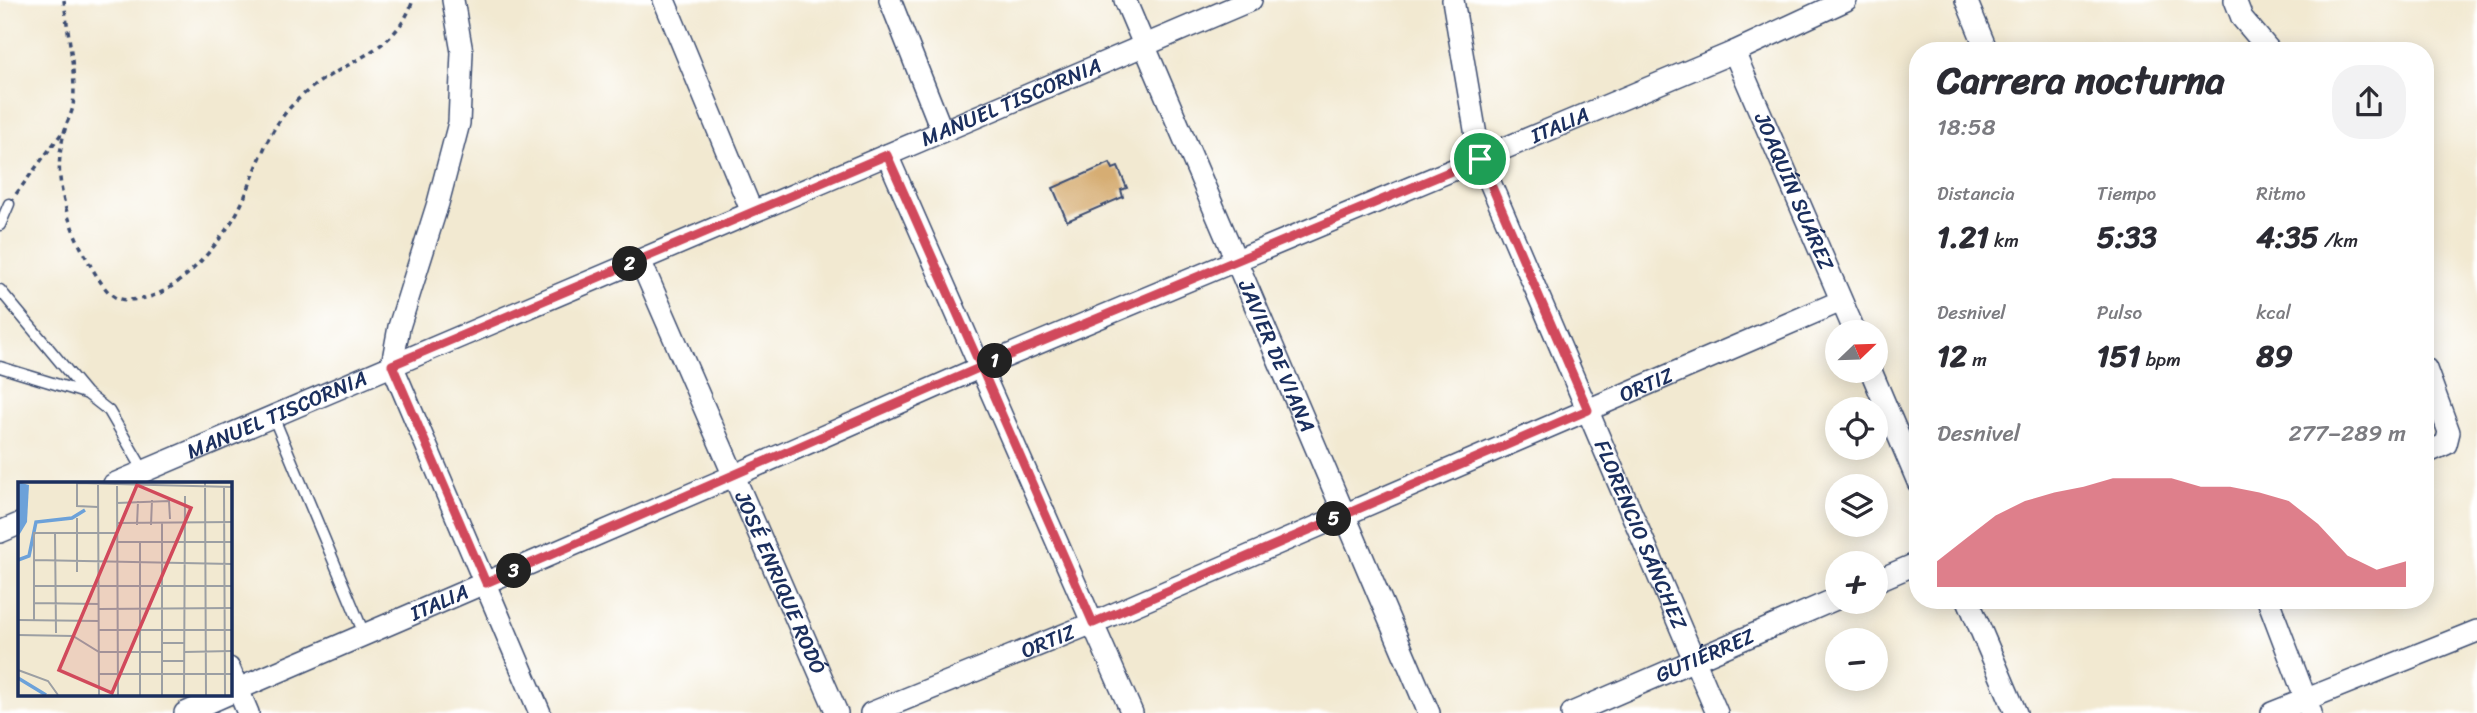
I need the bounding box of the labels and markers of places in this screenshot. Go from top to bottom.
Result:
pin [1450,129,1510,189]
pin: 2 [612,246,648,282]
pin: 1 [978,344,1012,378]
pin: 5 [1316,502,1352,536]
pin: 3 [496,554,532,588]

